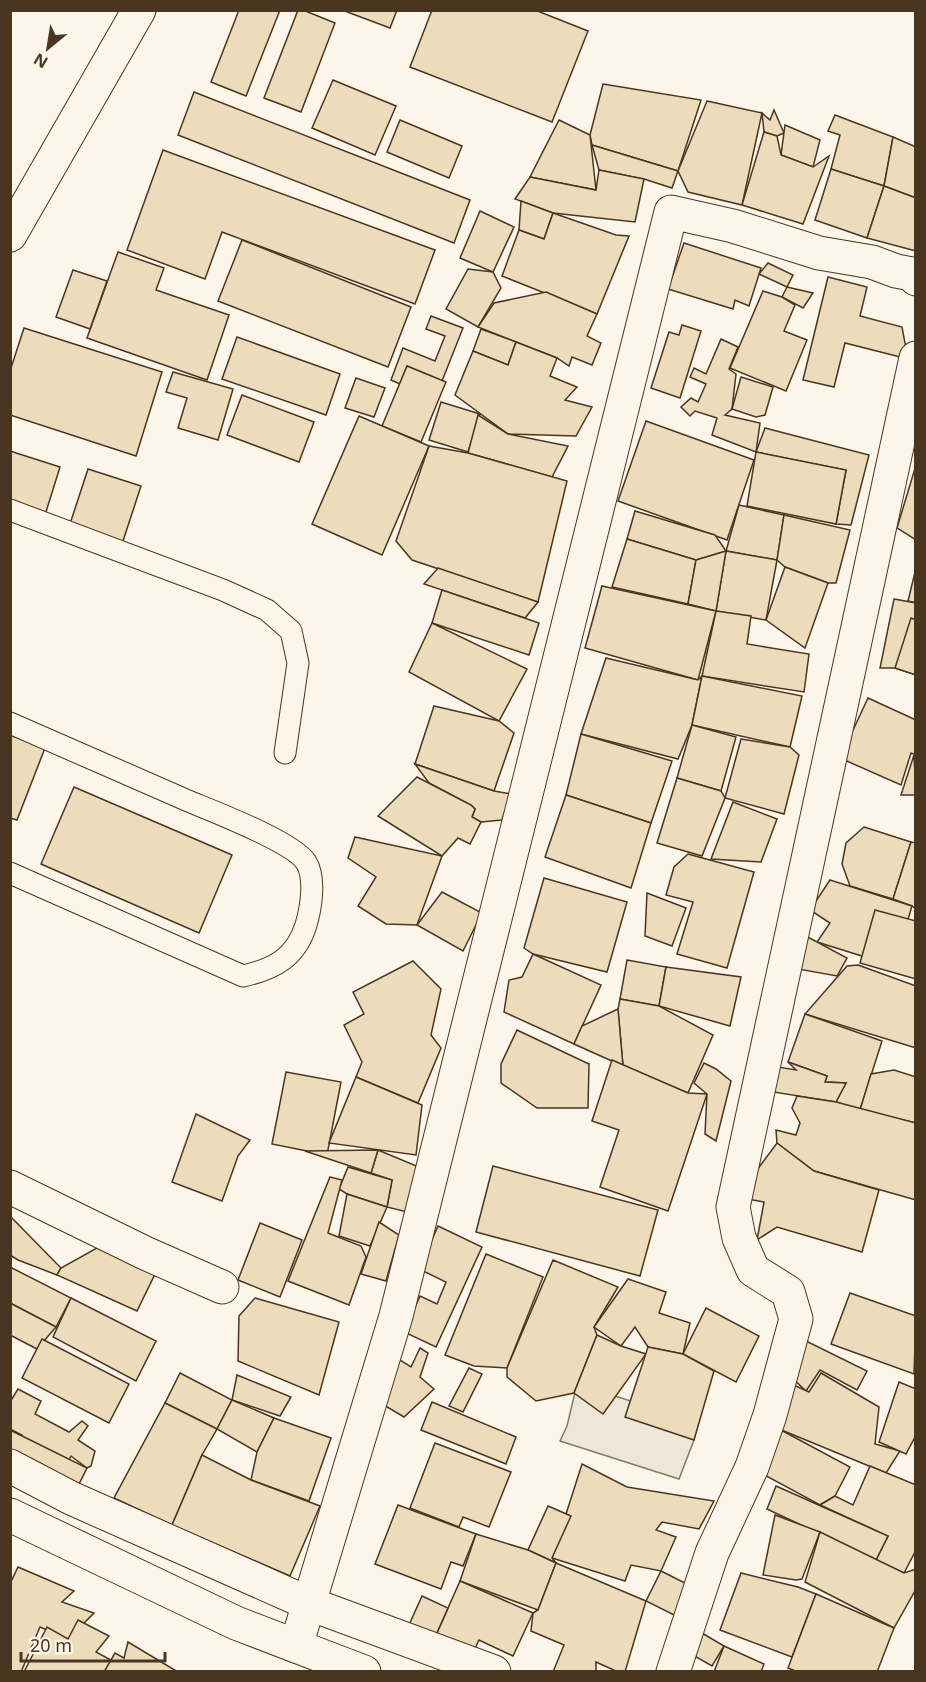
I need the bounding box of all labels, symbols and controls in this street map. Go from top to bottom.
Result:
north arrow [18,18,78,78]
text: N [29,48,52,74]
scale bar [21,1625,165,1663]
text: 20 m [30,1633,72,1657]

